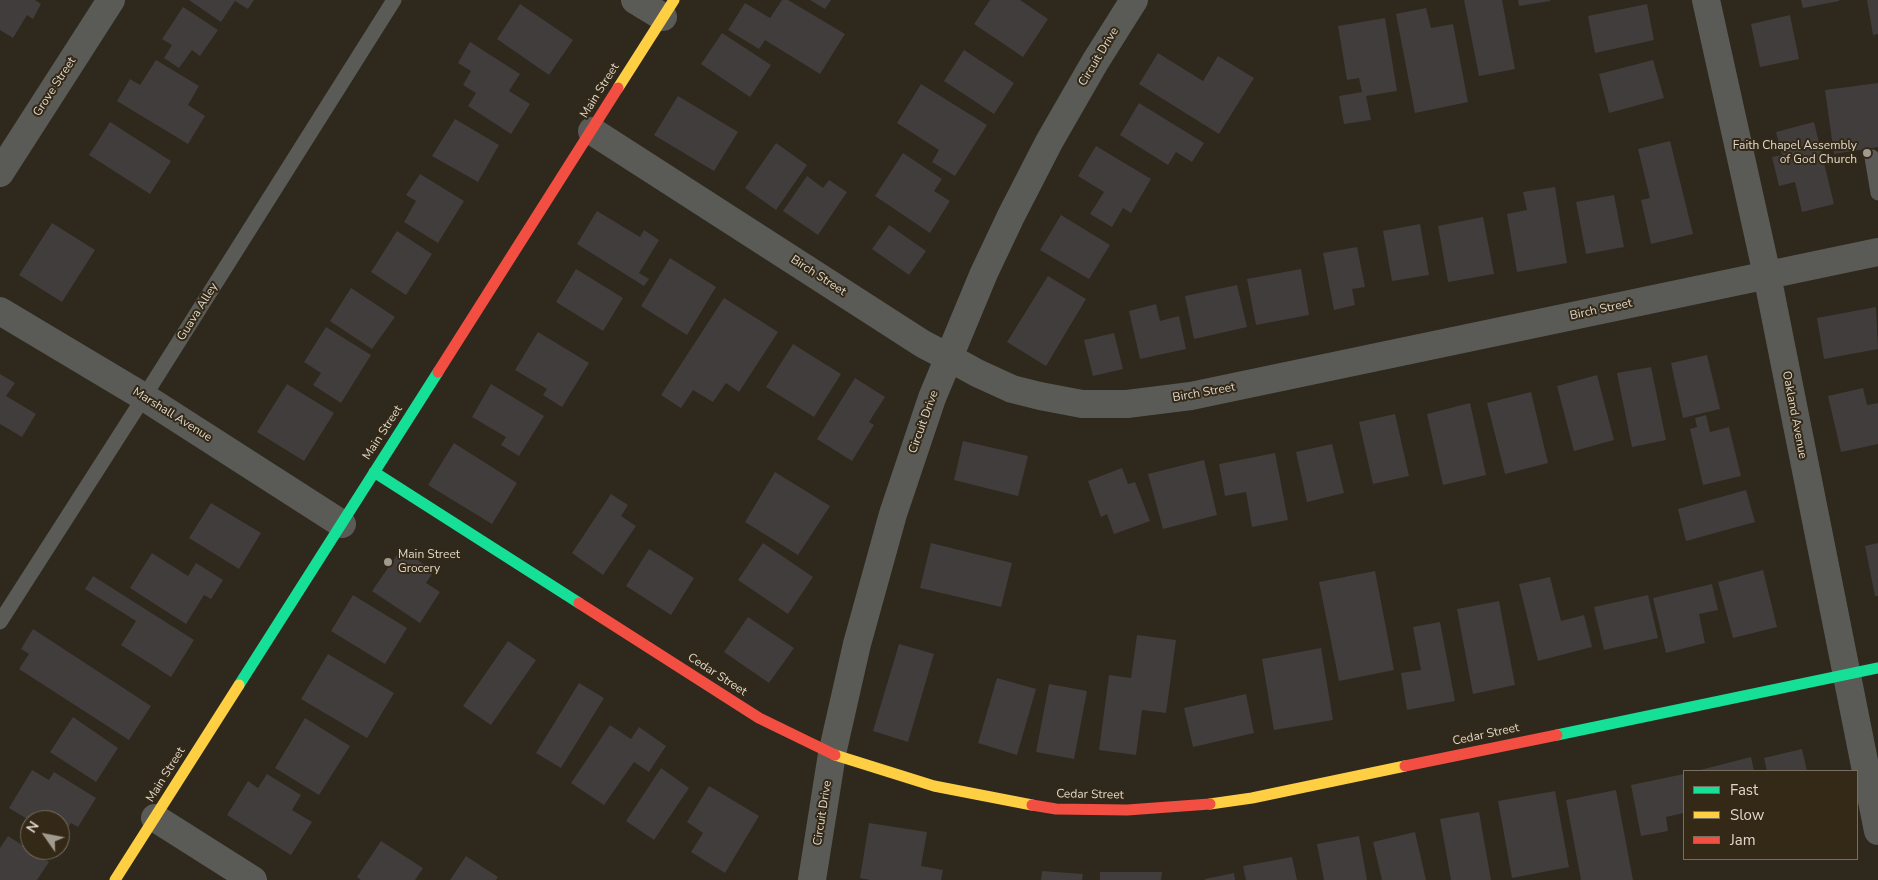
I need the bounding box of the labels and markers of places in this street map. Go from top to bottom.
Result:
place label: Faith Chapel Assembly of God Church [1733,139,1857,167]
marker: Faith Chapel Assembly of God Church [1861,147,1873,159]
place label: Main Street Grocery [398,548,460,576]
marker: Main Street Grocery [382,556,394,568]

